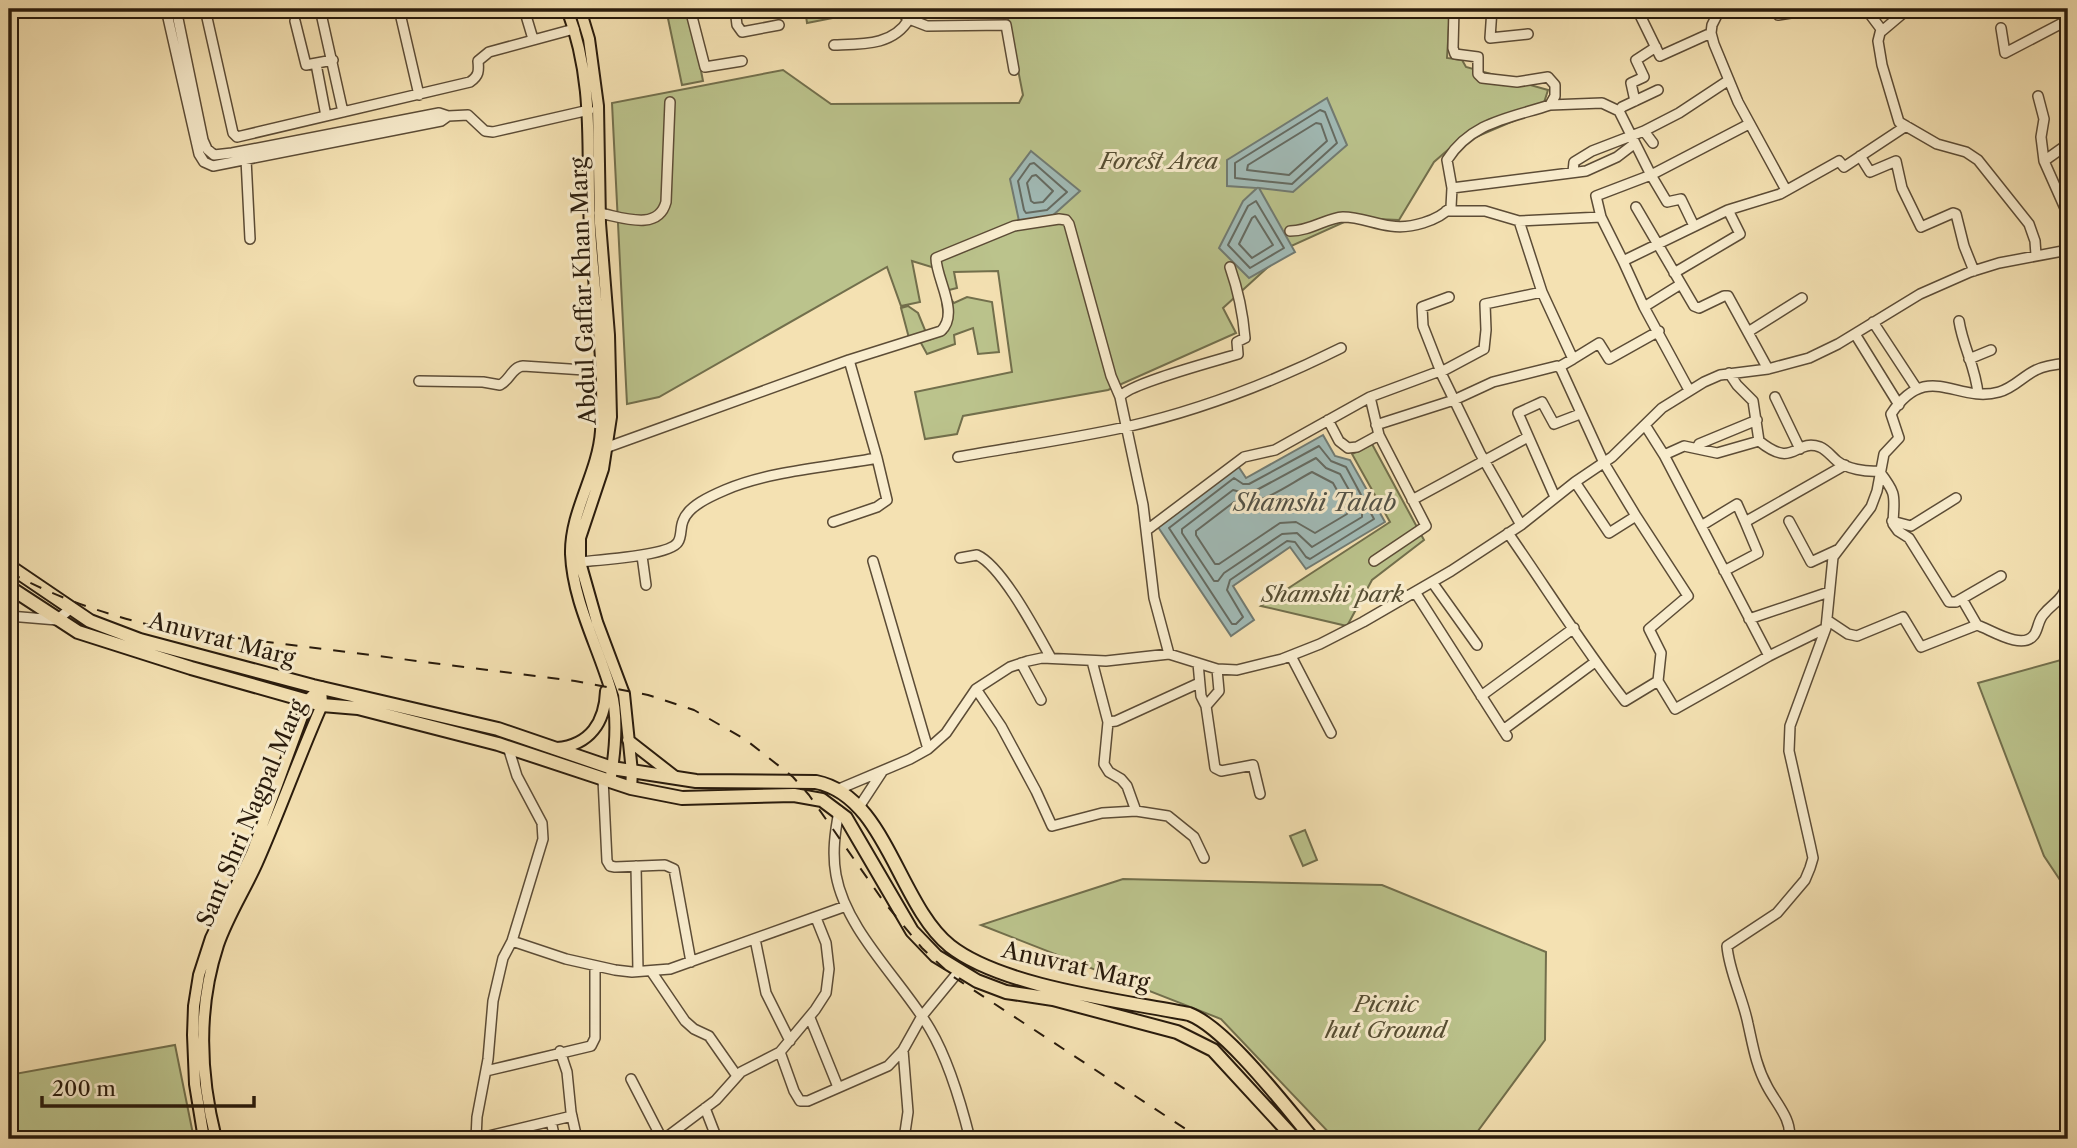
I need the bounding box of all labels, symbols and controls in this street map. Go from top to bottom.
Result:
park label: Forest Area [1098,147,1218,175]
street label: Abdul Gaffar Khan Marg [564,156,602,426]
water label: Shamshi Talab [1232,488,1396,517]
park label: Shamshi park [1260,580,1404,608]
street label: Anuvrat Marg [145,606,299,672]
street label: Sant Shri Nagpal Marg [190,694,312,931]
street label: Anuvrat Marg [998,935,1153,997]
park label: Picnic hut Ground [1325,990,1449,1044]
scale bar [42,1064,254,1108]
text: 200 m [52,1076,116,1101]

